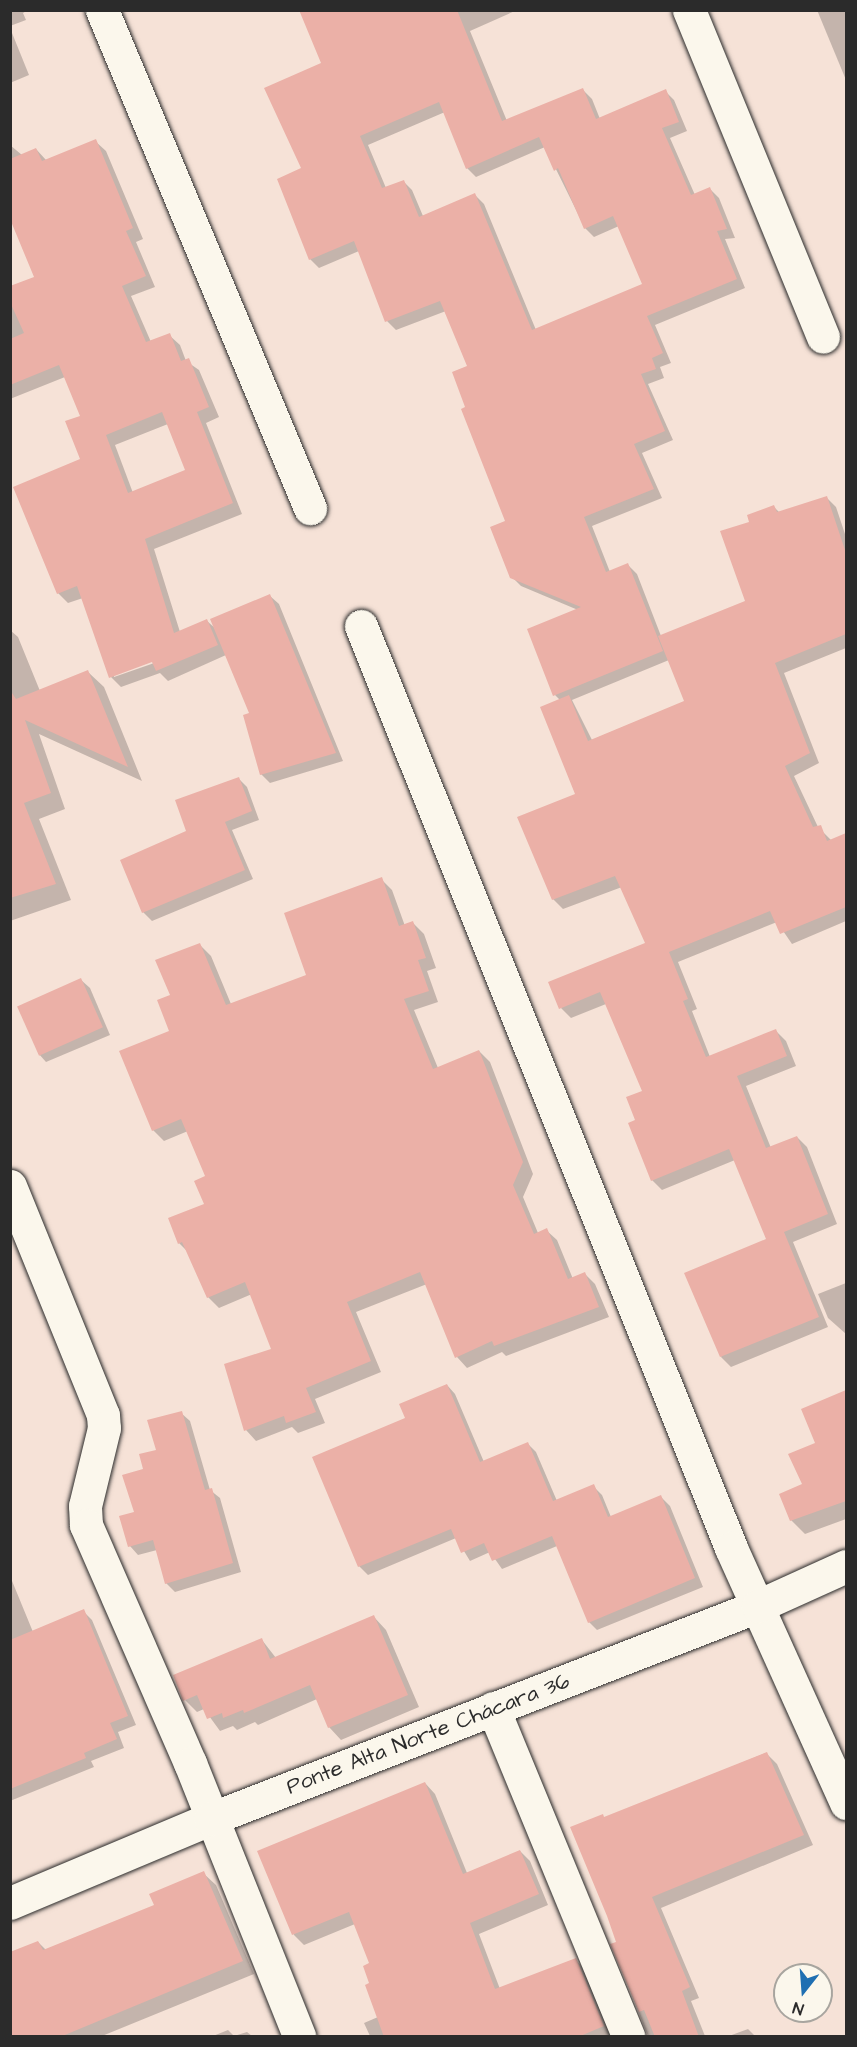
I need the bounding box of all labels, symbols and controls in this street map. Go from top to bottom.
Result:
street label: Ponte Alta Norte Chácara 36 [283,1668,573,1800]
north arrow [773,1963,833,2023]
text: N [790,1996,806,2020]

